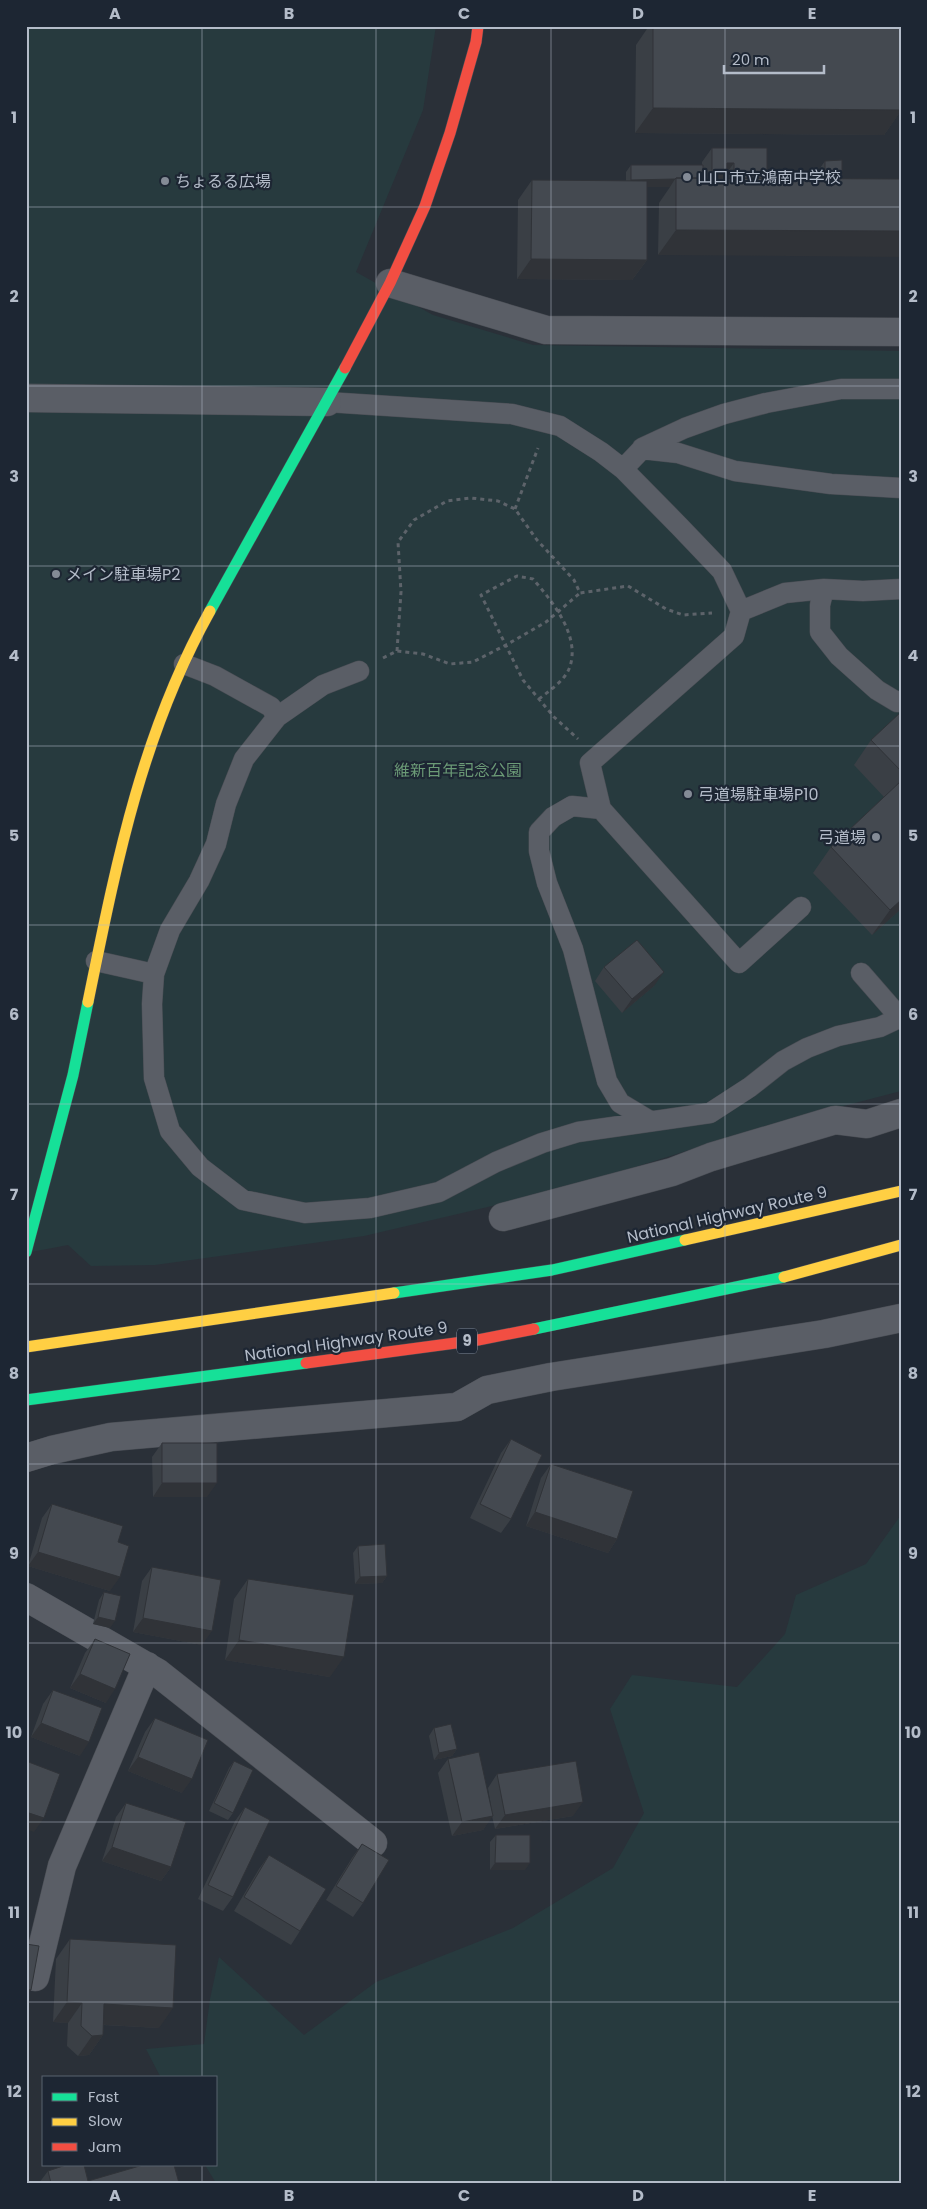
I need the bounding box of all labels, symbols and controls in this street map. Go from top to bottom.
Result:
text: A [109,2,121,25]
text: B [284,2,294,25]
text: C [458,2,470,25]
text: D [632,2,644,25]
text: E [808,2,816,25]
scale bar [724,42,824,74]
text: 20 m [732,49,770,70]
text: 1 [11,106,17,129]
text: 1 [910,106,916,129]
place label: 山口市立鴻南中学校 [697,166,841,189]
place label: ちょるる広場 [175,170,271,193]
marker: 山口市立鴻南中学校 [681,171,693,183]
marker: ちょるる広場 [159,175,171,187]
text: 2 [9,285,19,308]
text: 2 [908,285,918,308]
text: 3 [9,465,19,488]
text: 3 [908,465,918,488]
place label: メイン駐車場P2 [66,563,180,586]
marker: メイン駐車場P2 [50,568,62,580]
text: 4 [9,644,20,667]
text: 4 [908,644,919,667]
park label: 維新百年記念公園 [394,759,522,782]
place label: 弓道場駐車場P10 [698,783,818,806]
marker: 弓道場駐車場P10 [682,788,694,800]
text: 5 [9,824,19,847]
text: 5 [908,824,918,847]
place label: 弓道場 [818,826,866,849]
marker: 弓道場 [870,831,882,843]
text: 6 [9,1003,19,1026]
text: 6 [908,1003,918,1026]
street label: National Highway Route 9 [625,1180,830,1249]
text: 7 [10,1183,19,1206]
text: 7 [909,1183,918,1206]
street label: National Highway Route 9 [243,1316,449,1367]
road number: 9 [457,1328,477,1354]
text: 8 [9,1362,19,1385]
text: 8 [908,1362,918,1385]
text: 9 [9,1542,19,1565]
text: 9 [908,1542,918,1565]
text: 10 [6,1721,22,1744]
text: 10 [905,1721,921,1744]
text: 11 [8,1901,20,1924]
text: 11 [907,1901,919,1924]
legend [42,2076,218,2166]
text: 12 [6,2080,22,2103]
text: 12 [905,2080,921,2103]
text: Fast [88,2086,119,2107]
text: Slow [88,2110,123,2131]
text: Jam [88,2136,122,2157]
text: A [109,2184,121,2207]
text: B [284,2184,294,2207]
text: C [458,2184,470,2207]
text: D [632,2184,644,2207]
text: E [808,2184,816,2207]

